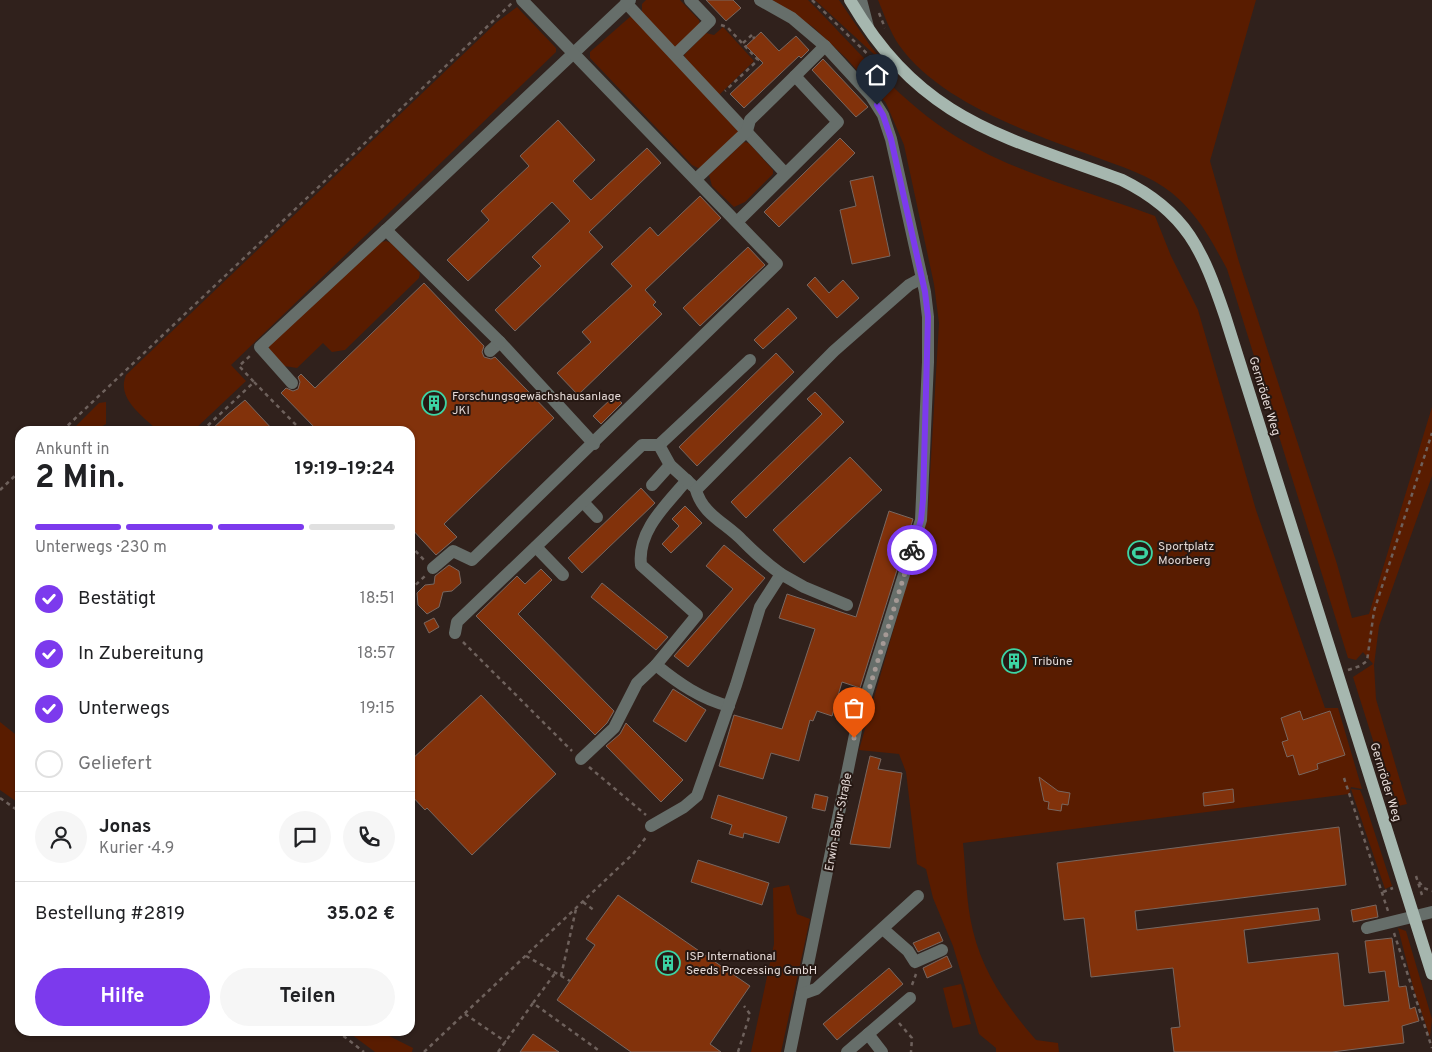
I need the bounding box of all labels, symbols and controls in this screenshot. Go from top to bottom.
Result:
pin [856,54,898,105]
icon: home [863,61,891,89]
street label: Gernröder Weg [1244,355,1284,438]
place label: Forschungsgewächshausanlage JKI [452,389,621,419]
building icon: Forschungsgewächshausanlage JKI [421,390,447,416]
text: Ankunft in [35,440,110,460]
text: 19:19–19:24 [295,457,395,481]
text: 2 Min. [35,459,125,499]
courier [887,525,937,575]
icon: bike [898,536,926,564]
text: Unterwegs · 230 m [35,538,167,558]
place label: Sportplatz Moorberg [1158,539,1214,569]
sports icon: Sportplatz Moorberg [1127,540,1153,566]
icon: check [35,585,63,613]
text: Bestätigt [78,587,156,611]
text: 18:51 [360,589,395,609]
icon: check [35,640,63,668]
text: In Zubereitung [78,642,204,666]
text: 18:57 [358,644,395,664]
building icon: Tribüne [1001,648,1027,674]
place label: Tribüne [1032,654,1073,670]
pin [833,687,875,738]
icon: bag [840,694,868,722]
icon: check [35,695,63,723]
text: Unterwegs [78,697,170,721]
text: 19:15 [360,699,395,719]
street label: Gernröder Weg [1365,741,1405,824]
text: Geliefert [78,752,152,776]
street label: Erwin-Baur-Straße [822,772,856,873]
button: person [35,811,87,863]
button: chat [279,811,331,863]
button: phone [343,811,395,863]
text: Jonas [99,815,151,839]
text: Kurier · 4.9 [99,839,174,859]
text: Bestellung #2819 [35,902,185,926]
text: 35.02 € [326,902,395,926]
place label: ISP International Seeds Processing GmbH [686,949,817,979]
building icon: ISP International Seeds Processing GmbH [655,950,681,976]
button: Hilfe [35,968,210,1026]
button: Teilen [220,968,395,1026]

